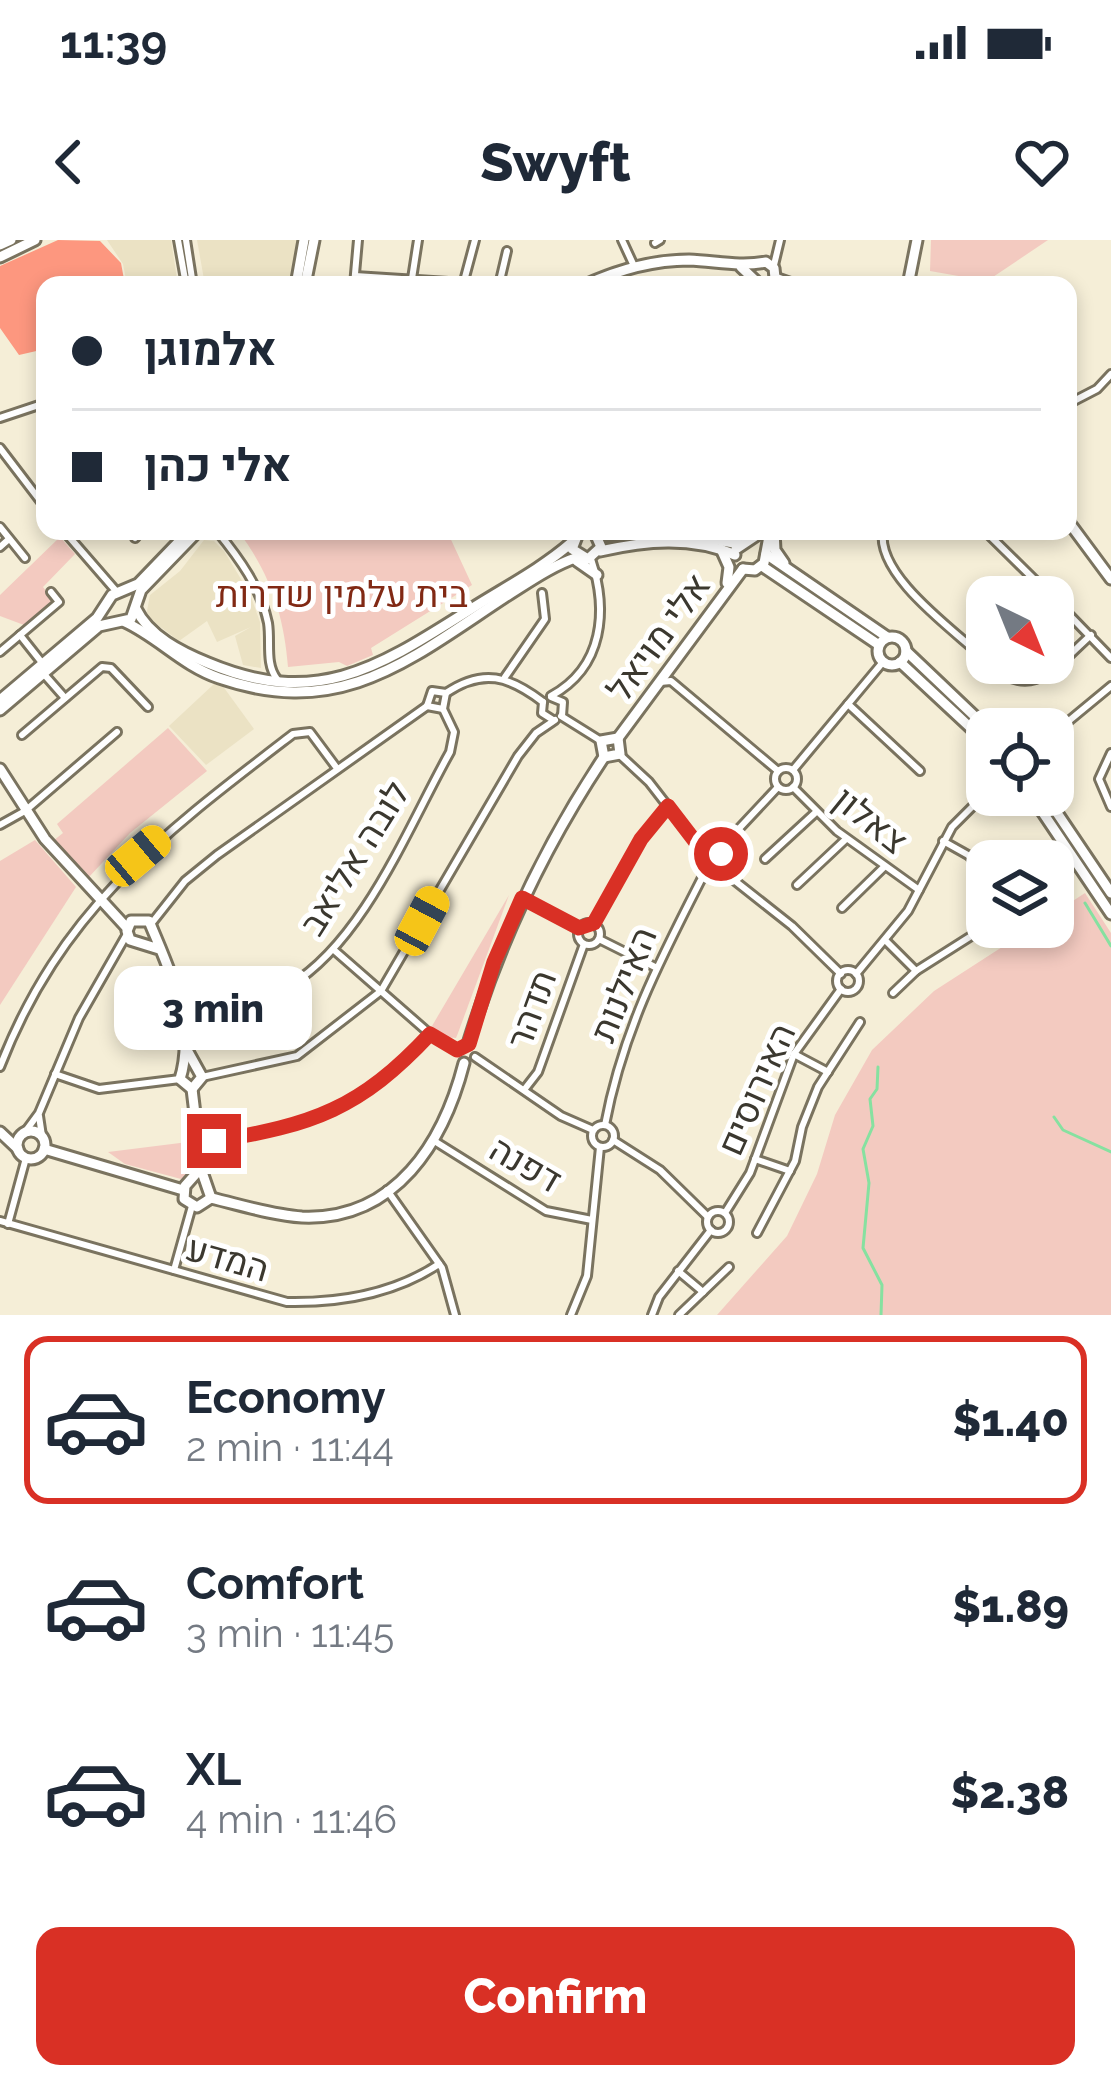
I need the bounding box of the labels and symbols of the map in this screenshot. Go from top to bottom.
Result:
street label: אלי מויאל [598,565,718,709]
park label: בית עלמין שדרות [216,573,468,615]
north arrow [966,576,1074,684]
street label: לובה אליאב [290,774,418,942]
street label: צאלון [826,778,916,862]
car [99,819,177,893]
route start [694,827,748,881]
car [389,881,455,961]
street label: האילנות [581,921,665,1047]
street label: תדהר [498,964,564,1054]
callout: 3 min [115,967,313,1051]
street label: האירוסים [708,1016,804,1162]
route end [187,1114,241,1168]
street label: דפנה [483,1127,569,1201]
street label: המדע [182,1226,274,1290]

